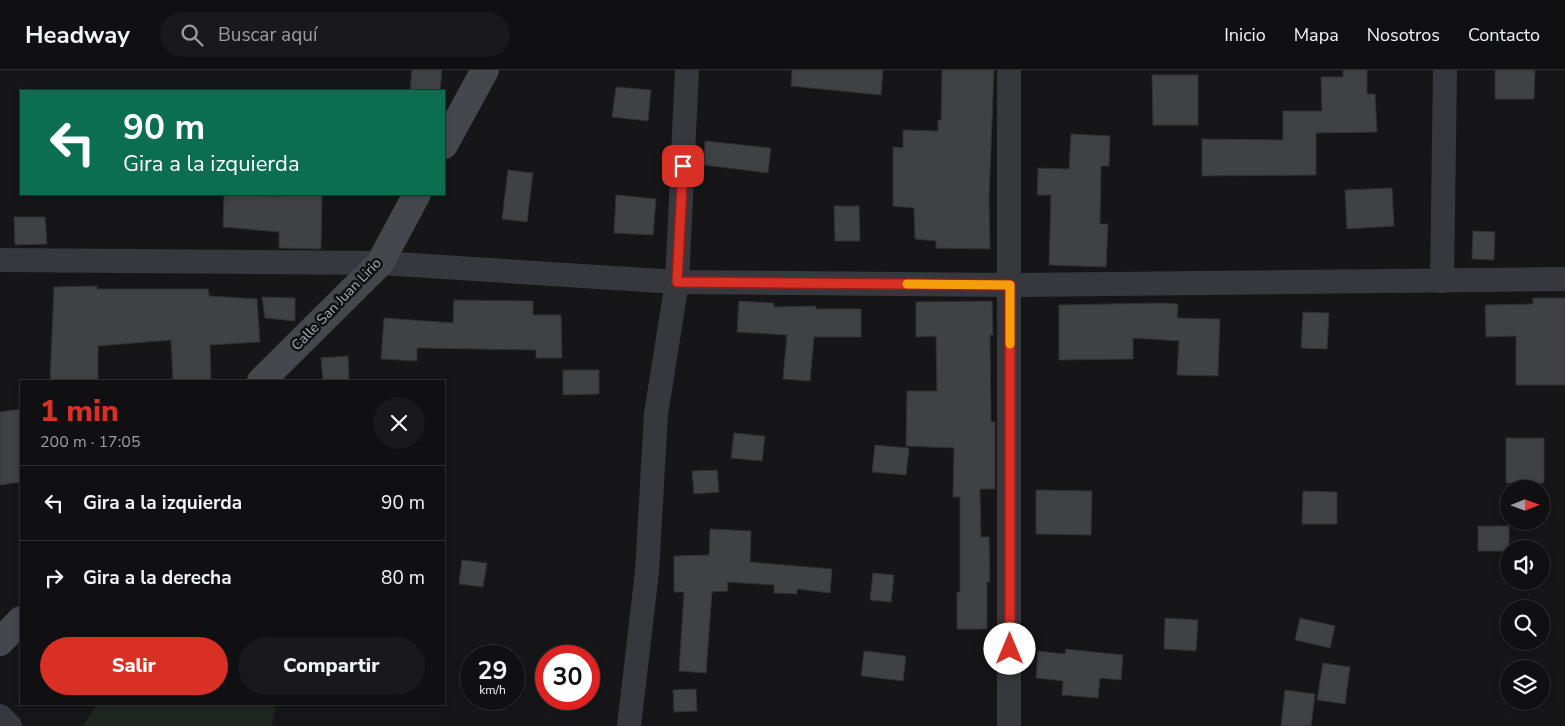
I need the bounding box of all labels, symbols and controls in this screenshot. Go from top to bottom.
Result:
search box [160,12,510,57]
text: Headway [25,19,130,51]
icon: search [178,21,206,49]
text: Buscar aquí [218,22,317,48]
text: Inicio [1224,23,1266,47]
text: Mapa [1294,23,1339,47]
text: Nosotros [1367,23,1440,47]
text: Contacto [1468,23,1540,47]
text: 90 m [123,104,205,151]
icon: left [40,110,105,175]
pin [662,145,704,187]
text: Gira a la izquierda [123,149,300,179]
icon: arrive [669,152,697,180]
street label: Calle San Juan Lirio [287,254,386,355]
text: 1 min [40,391,119,432]
button: close [373,397,425,449]
text: 200 m · 17:05 [40,431,141,453]
north arrow [1500,480,1550,530]
map controls [1500,480,1550,710]
icon: left [40,489,68,517]
text: Gira a la izquierda [83,490,242,516]
text: 90 m [381,490,425,516]
button: sound [1500,540,1550,590]
icon: right [40,564,68,592]
text: Gira a la derecha [83,565,232,591]
text: 80 m [381,565,425,591]
button: search [1500,600,1550,650]
position arrow [983,622,1035,674]
button: Salir [40,637,228,695]
button: Compartir [238,637,425,695]
speed limit sign: 30 [535,645,600,710]
text: 29 [477,654,508,688]
button: layers [1500,660,1550,710]
text: km/h [479,682,506,698]

